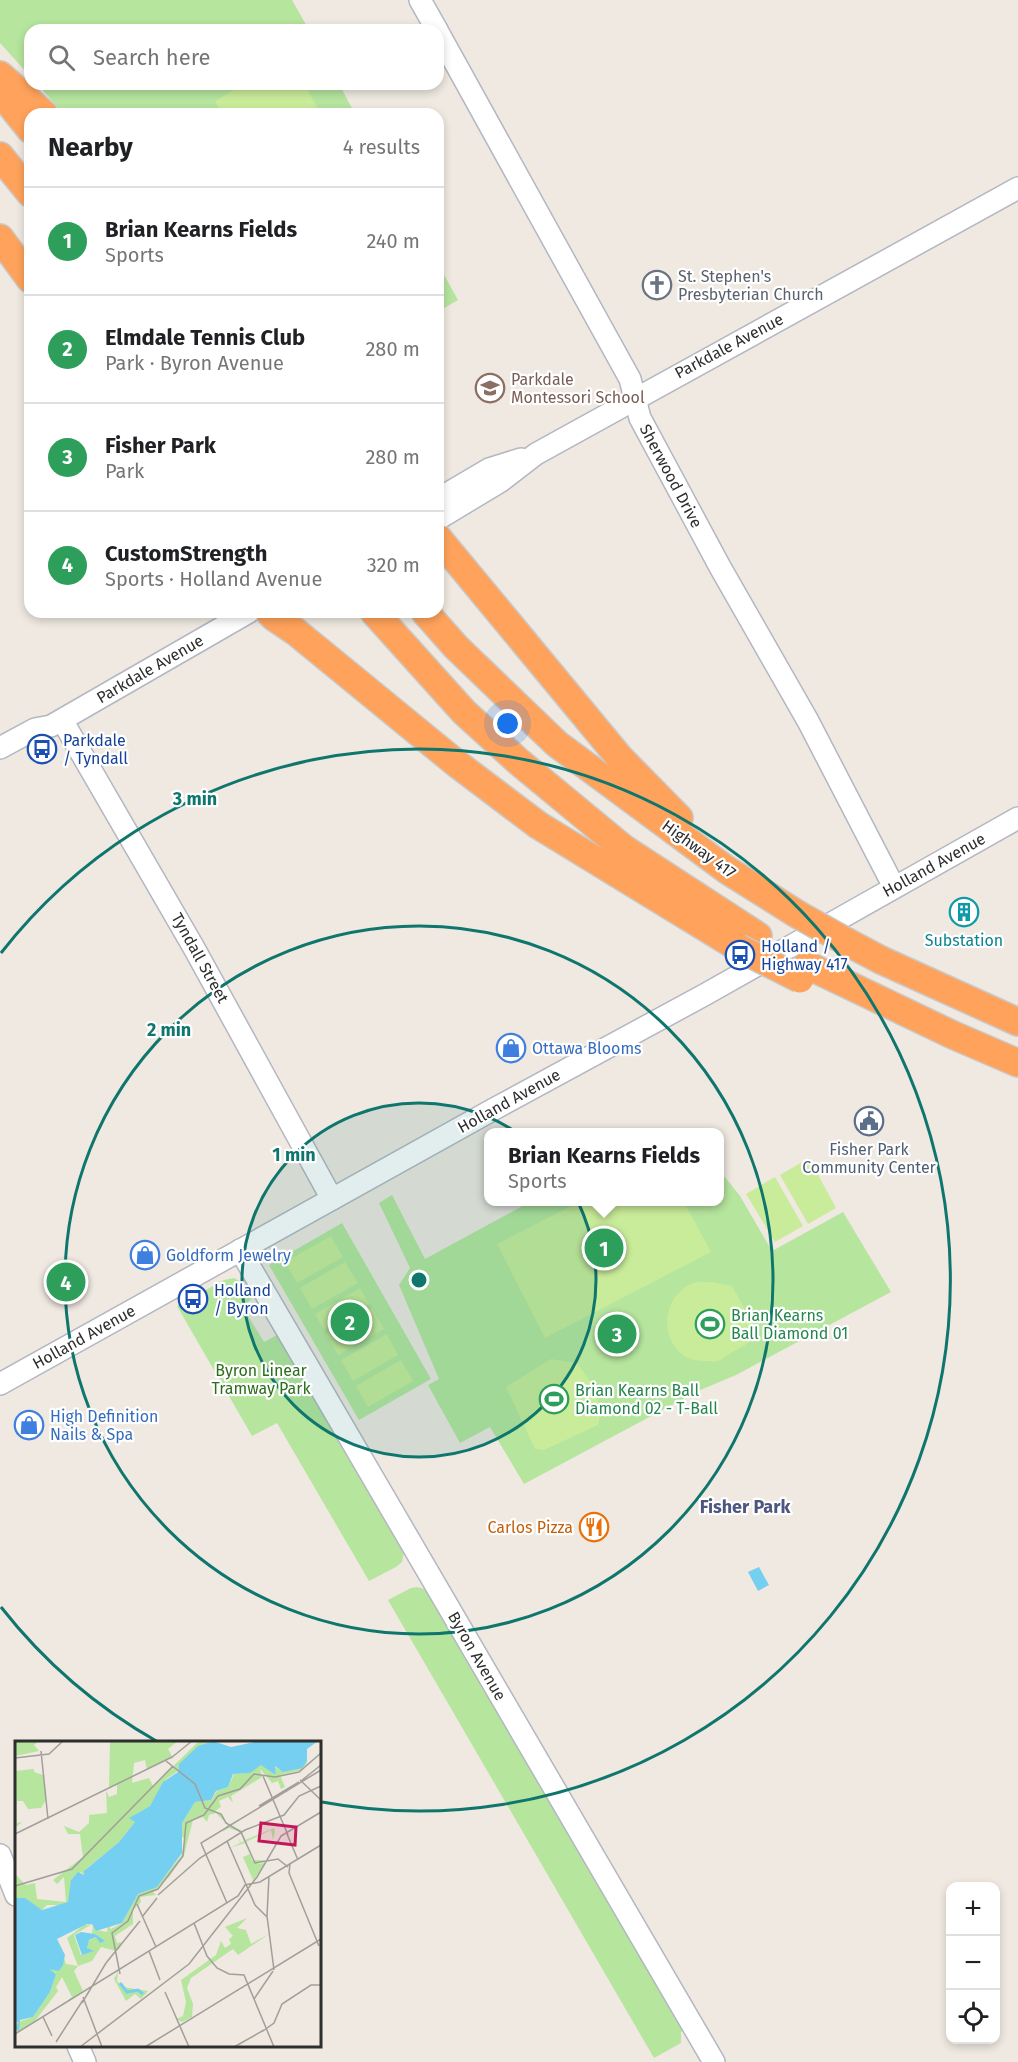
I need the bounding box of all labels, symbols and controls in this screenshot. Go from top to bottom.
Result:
search box [24,24,444,90]
icon: search [45,41,78,74]
text: Search here [93,44,211,71]
text: Nearby [48,132,133,163]
text: 4 results [343,135,420,159]
text: Brian Kearns Fields [105,216,297,243]
text: 1 [63,229,72,253]
text: 240 m [366,229,420,253]
text: Sports [105,243,164,267]
place label: St. Stephen's Presbyterian Church [678,267,824,304]
church icon: St. Stephen's Presbyterian Church [641,269,673,301]
street label: Parkdale Avenue [672,309,786,383]
text: Elmdale Tennis Club [105,324,305,351]
text: 2 [62,337,73,361]
text: 280 m [365,337,420,361]
text: Park · Byron Avenue [105,351,284,375]
place label: Parkdale Montessori School [511,370,645,407]
school or university icon: Parkdale Montessori School [474,372,506,404]
street label: Sherwood Drive [636,421,706,531]
text: Fisher Park [105,432,216,459]
text: 3 [62,445,73,469]
text: 280 m [365,445,420,469]
text: Park [105,459,144,483]
text: CustomStrength [105,540,267,567]
text: 4 [62,553,73,577]
text: 320 m [367,553,420,577]
text: Sports · Holland Avenue [105,567,322,591]
street label: Parkdale Avenue [93,631,207,707]
your location [493,709,522,738]
place label: Parkdale / Tyndall [63,731,128,768]
bus stop icon: Parkdale / Tyndall [26,733,58,765]
text: 3 min [172,788,217,810]
street label: Highway 417 [658,816,740,882]
street label: Holland Avenue [879,829,989,901]
building icon: Substation [948,896,980,928]
street label: Tyndall Street [167,910,233,1007]
place label: Substation [925,931,1003,950]
place label: Holland / Highway 417 [761,937,848,974]
bus stop icon: Holland / Highway 417 [724,939,756,971]
text: 2 min [147,1019,191,1041]
shop icon: Ottawa Blooms [495,1032,527,1064]
place label: Ottawa Blooms [532,1039,642,1058]
street label: Holland Avenue [454,1065,564,1137]
public building icon: Fisher Park Community Center [853,1105,885,1137]
popup [484,1128,724,1206]
place label: Fisher Park Community Center [802,1140,937,1177]
text: Brian Kearns Fields [508,1142,700,1169]
text: 1 min [272,1144,316,1166]
text: Sports [508,1169,567,1193]
pin: 1 [584,1226,624,1270]
shop icon: Goldform Jewelry [129,1239,161,1271]
place label: Goldform Jewelry [166,1246,291,1265]
pin: 4 [46,1260,86,1304]
centre of rings [409,1270,429,1290]
place label: Holland / Byron [214,1281,271,1318]
bus stop icon: Holland / Byron [177,1283,209,1315]
pin: 2 [330,1300,370,1344]
street label: Holland Avenue [29,1301,139,1373]
place label: Brian Kearns Ball Diamond 01 [731,1306,848,1343]
sports icon: Brian Kearns Ball Diamond 01 [694,1308,726,1340]
pin: 3 [598,1312,636,1356]
park label: Byron Linear Tramway Park [211,1361,311,1398]
place label: Brian Kearns Ball Diamond 02 - T-Ball [575,1381,718,1418]
sports icon: Brian Kearns Ball Diamond 02 - T-Ball [538,1383,570,1415]
place label: High Definition Nails & Spa [50,1407,158,1444]
shop icon: High Definition Nails & Spa [13,1409,45,1441]
district label: Fisher Park [700,1496,791,1518]
restaurant icon: Carlos Pizza [578,1511,610,1543]
place label: Carlos Pizza [487,1518,573,1537]
street label: Byron Avenue [444,1608,510,1704]
inset map [15,1741,321,2047]
map controls [946,1882,1000,2044]
button: + [946,1882,1000,1936]
button: − [946,1936,1000,1990]
button: locate [946,1990,1000,2044]

